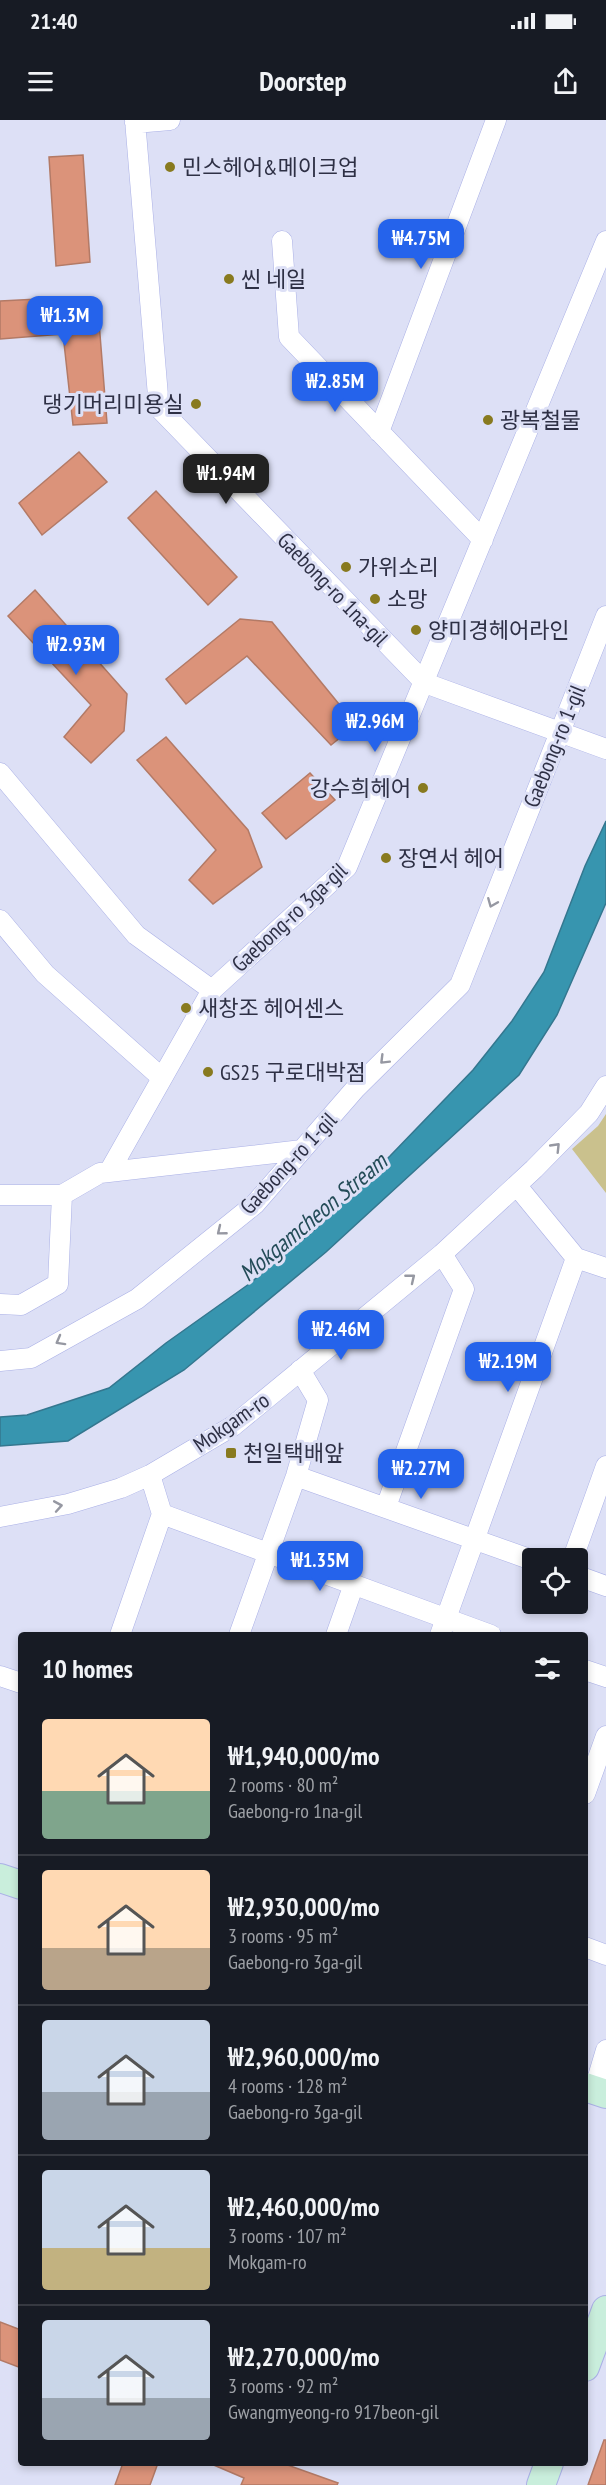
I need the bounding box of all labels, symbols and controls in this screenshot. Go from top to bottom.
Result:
text: 21:40 [30,7,78,35]
text: Doorstep [259,64,347,98]
icon: menu [24,65,57,98]
icon: share [549,65,582,98]
place label: 민스헤어&메이크업 [182,153,358,181]
marker: 민스헤어&메이크업 [163,160,177,174]
pin: ₩4.75M [372,219,470,270]
text: ₩4.75M [392,225,450,251]
place label: 씬 네일 [241,265,306,293]
marker: 씬 네일 [222,272,236,286]
pin: ₩1.3M [23,296,107,347]
text: ₩1.3M [41,302,89,328]
pin: ₩2.85M [286,362,384,413]
text: ₩2.85M [306,368,364,394]
place label: 댕기머리미용실 [42,390,184,418]
marker: 댕기머리미용실 [189,397,203,411]
place label: 광복철물 [500,406,581,434]
marker: 광복철물 [481,413,495,427]
pin: ₩1.94M [177,454,275,505]
text: ₩1.94M [197,460,255,486]
street label: Gaebong-ro 1na-gil [272,526,395,652]
place label: 가위소리 [358,553,439,581]
marker: 가위소리 [339,560,353,574]
place label: 소망 [387,585,427,613]
marker: 소망 [368,592,382,606]
place label: 양미경헤어라인 [428,616,570,644]
marker: 양미경헤어라인 [409,623,423,637]
pin: ₩2.93M [27,625,125,676]
text: ₩2.93M [47,631,105,657]
street label: Gaebong-ro 1-gil [517,680,592,811]
pin: ₩2.96M [326,702,424,753]
text: ₩2.96M [346,708,404,734]
place label: 강수희헤어 [310,774,411,802]
marker: 강수희헤어 [416,781,430,795]
place label: 장연서 헤어 [398,844,504,872]
marker: 장연서 헤어 [379,851,393,865]
street label: Gaebong-ro 3ga-gil [225,856,353,978]
one-way arrow [487,896,499,907]
place label: 새창조 헤어센스 [198,994,344,1022]
marker: 새창조 헤어센스 [179,1001,193,1015]
one-way arrow [380,1053,391,1064]
place label: GS25 구로대박점 [220,1058,366,1086]
marker: GS25 구로대박점 [201,1065,215,1079]
street label: Gaebong-ro 1-gil [234,1106,343,1220]
one-way arrow [549,1144,560,1154]
water label: Mokgamcheon Stream [233,1145,394,1288]
one-way arrow [216,1224,227,1235]
one-way arrow [404,1274,415,1285]
pin: ₩2.46M [292,1310,390,1361]
text: ₩2.46M [312,1316,370,1342]
one-way arrow [56,1334,67,1345]
pin: ₩2.19M [459,1342,557,1393]
text: ₩2.19M [479,1348,537,1374]
street label: Mokgam-ro [188,1386,274,1458]
place label: 천일택배앞 [243,1439,344,1467]
marker: 천일택배앞 [224,1446,238,1460]
pin: ₩2.27M [372,1449,470,1500]
text: ₩2.27M [392,1455,450,1481]
one-way arrow [52,1500,62,1513]
pin: ₩1.35M [271,1541,369,1592]
text: ₩1.35M [291,1547,349,1573]
map controls [522,1548,588,1614]
button: locate [522,1548,588,1614]
text: 10 homes [42,1652,133,1685]
icon: filters [531,1652,564,1685]
text: ₩1,940,000/mo [228,1739,379,1772]
icon: home [90,1743,162,1815]
text: 2 rooms · 80 m² [228,1772,338,1798]
text: Gaebong-ro 1na-gil [228,1798,362,1824]
text: ₩2,930,000/mo [228,1890,379,1923]
icon: home [90,1894,162,1966]
text: 3 rooms · 95 m² [228,1923,338,1949]
text: Gaebong-ro 3ga-gil [228,1949,362,1975]
text: ₩2,960,000/mo [228,2040,379,2073]
icon: home [90,2044,162,2116]
text: 4 rooms · 128 m² [228,2073,347,2099]
text: Gaebong-ro 3ga-gil [228,2099,362,2125]
text: ₩2,460,000/mo [228,2190,379,2223]
icon: home [90,2194,162,2266]
text: 3 rooms · 107 m² [228,2223,347,2249]
text: Mokgam-ro [228,2249,307,2275]
text: ₩2,270,000/mo [228,2340,379,2373]
icon: home [90,2344,162,2416]
text: 3 rooms · 92 m² [228,2373,338,2399]
text: Gwangmyeong-ro 917beon-gil [228,2399,439,2425]

